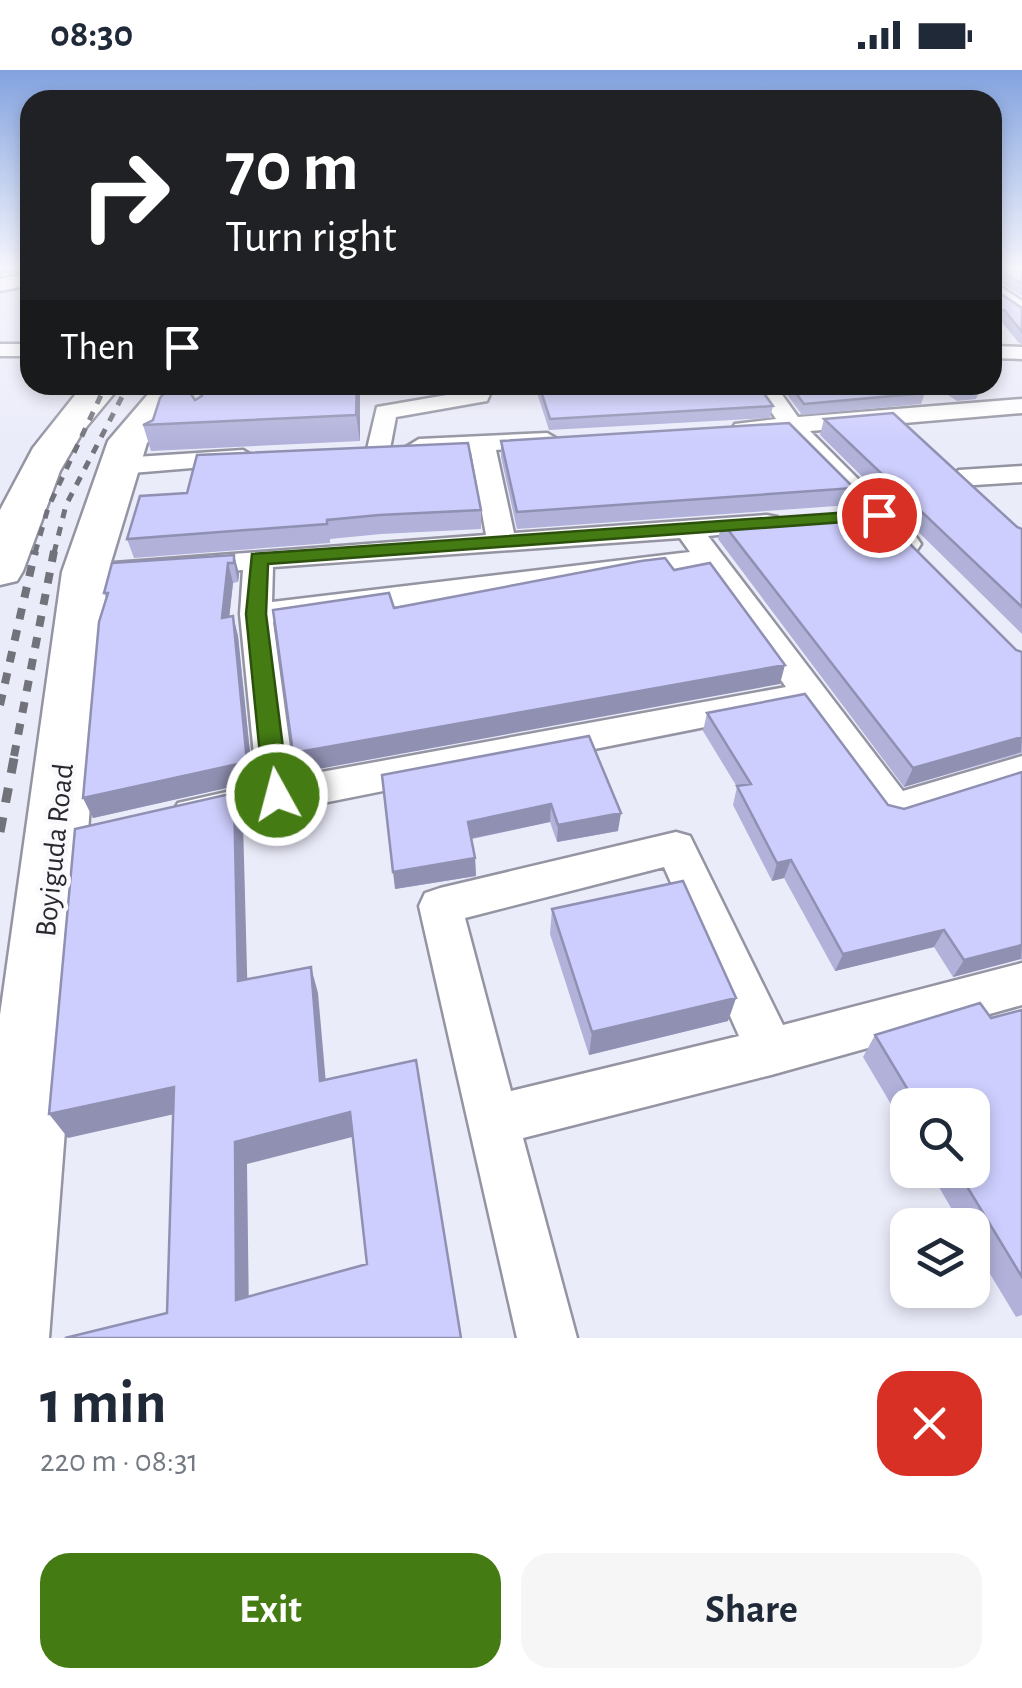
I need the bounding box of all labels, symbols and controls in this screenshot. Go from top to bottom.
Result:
text: 08:30 [50,16,133,54]
icon: right [60,130,190,260]
text: 70 m [225,133,359,203]
text: Turn right [225,215,397,260]
icon: arrive [155,320,210,375]
text: Then [60,329,135,367]
pin [837,473,922,558]
icon: arrive [852,488,907,543]
position arrow [225,743,329,847]
street label: Boyiguda Road [31,762,79,938]
map controls [890,1088,990,1308]
button: search [890,1088,990,1188]
button: layers [890,1208,990,1308]
button: close [877,1371,982,1476]
text: 1 min [40,1374,166,1434]
text: 220 m · 08:31 [40,1445,198,1477]
button: Exit [40,1553,501,1668]
button: Share [521,1553,982,1668]

